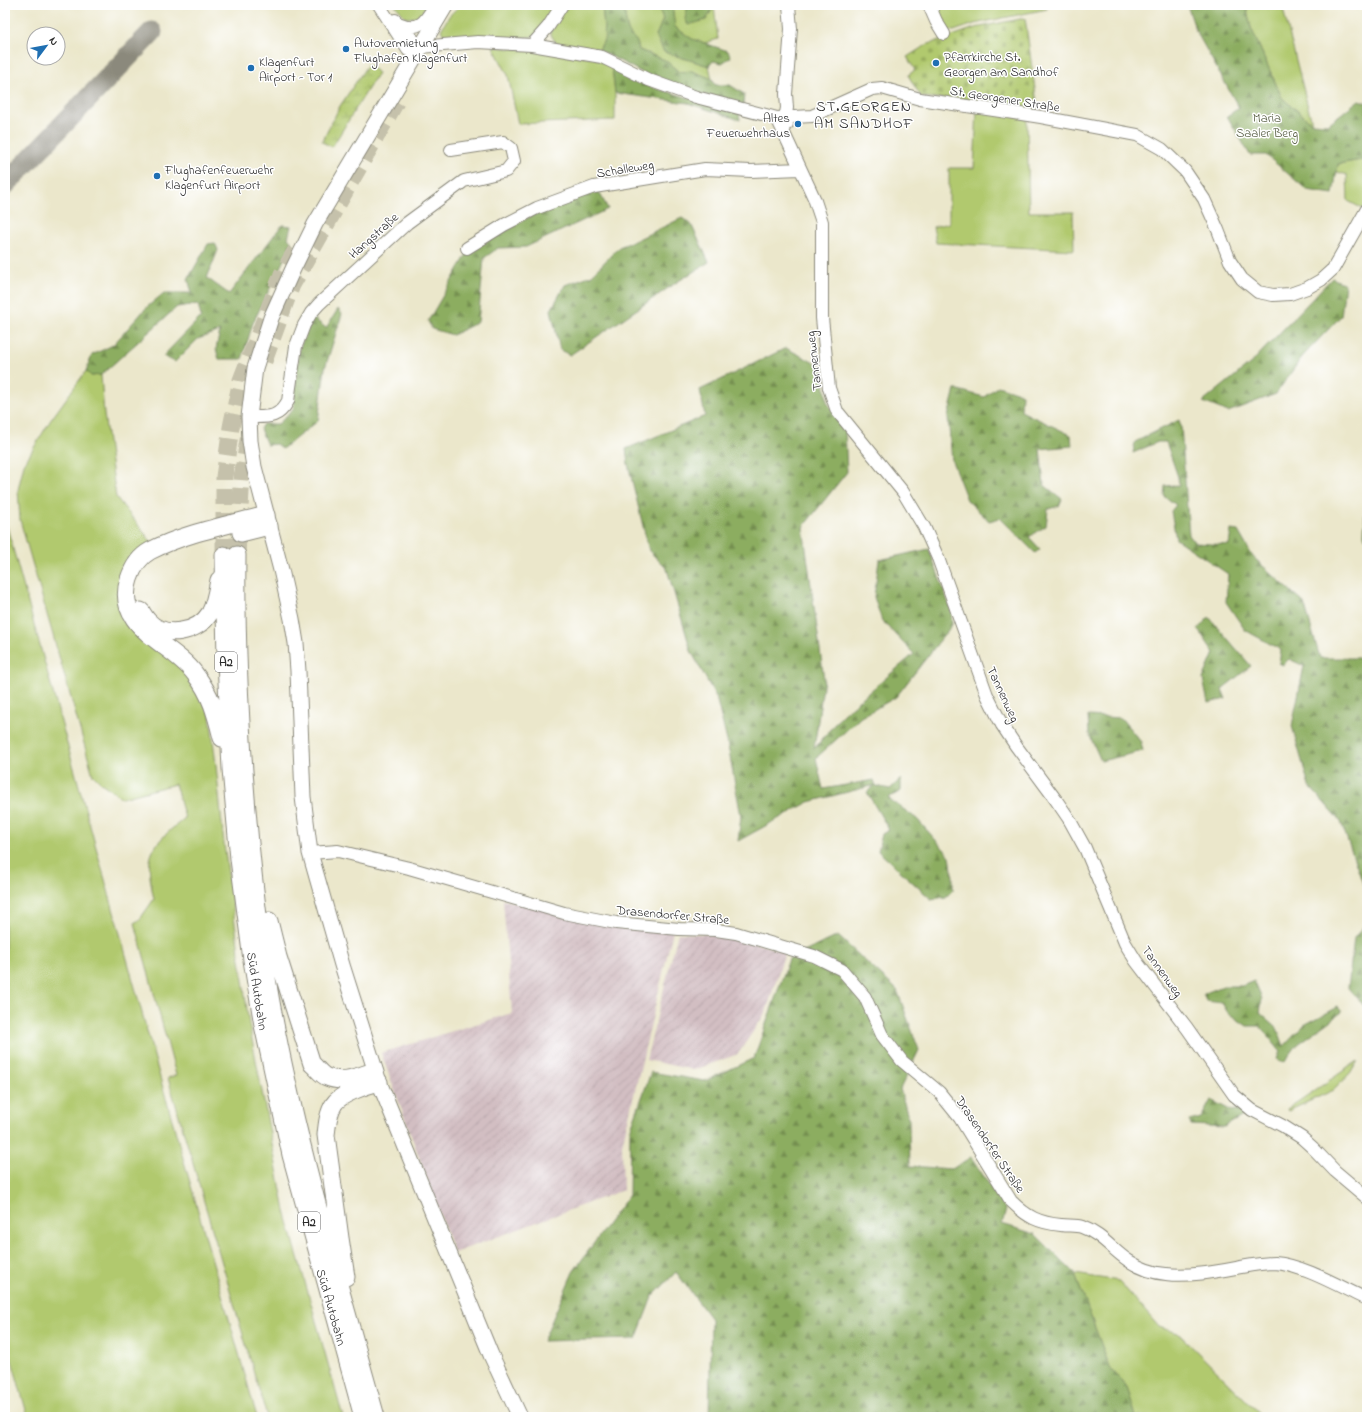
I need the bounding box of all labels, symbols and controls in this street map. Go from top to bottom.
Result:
north arrow [26,26,66,66]
text: N [45,34,62,49]
place label: Autovermietung Flughafen Klagenfurt [353,34,468,69]
marker: Autovermietung Flughafen Klagenfurt [341,44,351,54]
place label: Pfarrkirche St. Georgen am Sandhof [944,48,1059,83]
place label: Klagenfurt Airport - Tor 1 [259,53,332,87]
marker: Pfarrkirche St. Georgen am Sandhof [931,58,941,68]
marker: Klagenfurt Airport - Tor 1 [246,63,256,73]
street label: St. Georgener Straße [948,81,1061,119]
district label: ST.GEORGEN AM SANDHOF [814,96,914,135]
place label: Altes Feuerwehrhaus [706,109,790,143]
park label: Maria Saaler Berg [1236,109,1298,144]
marker: Altes Feuerwehrhaus [793,119,803,129]
street label: Schalleweg [595,156,656,184]
place label: Flughafenfeuerwehr Klagenfurt Airport [164,161,274,196]
marker: Flughafenfeuerwehr Klagenfurt Airport [152,171,162,181]
street label: Hangstraße [345,208,404,264]
street label: Tannenweg [801,330,829,392]
road number: A2 [215,652,237,672]
street label: Tannenweg [981,664,1024,726]
street label: Drasendorfer Straße [615,901,730,930]
street label: Tannenweg [1136,942,1187,1002]
street label: Süd Autobahn [241,951,272,1032]
street label: Drasendorfer Straße [950,1092,1029,1197]
road number: A2 [298,1212,320,1232]
street label: Süd Autobahn [311,1267,351,1348]

